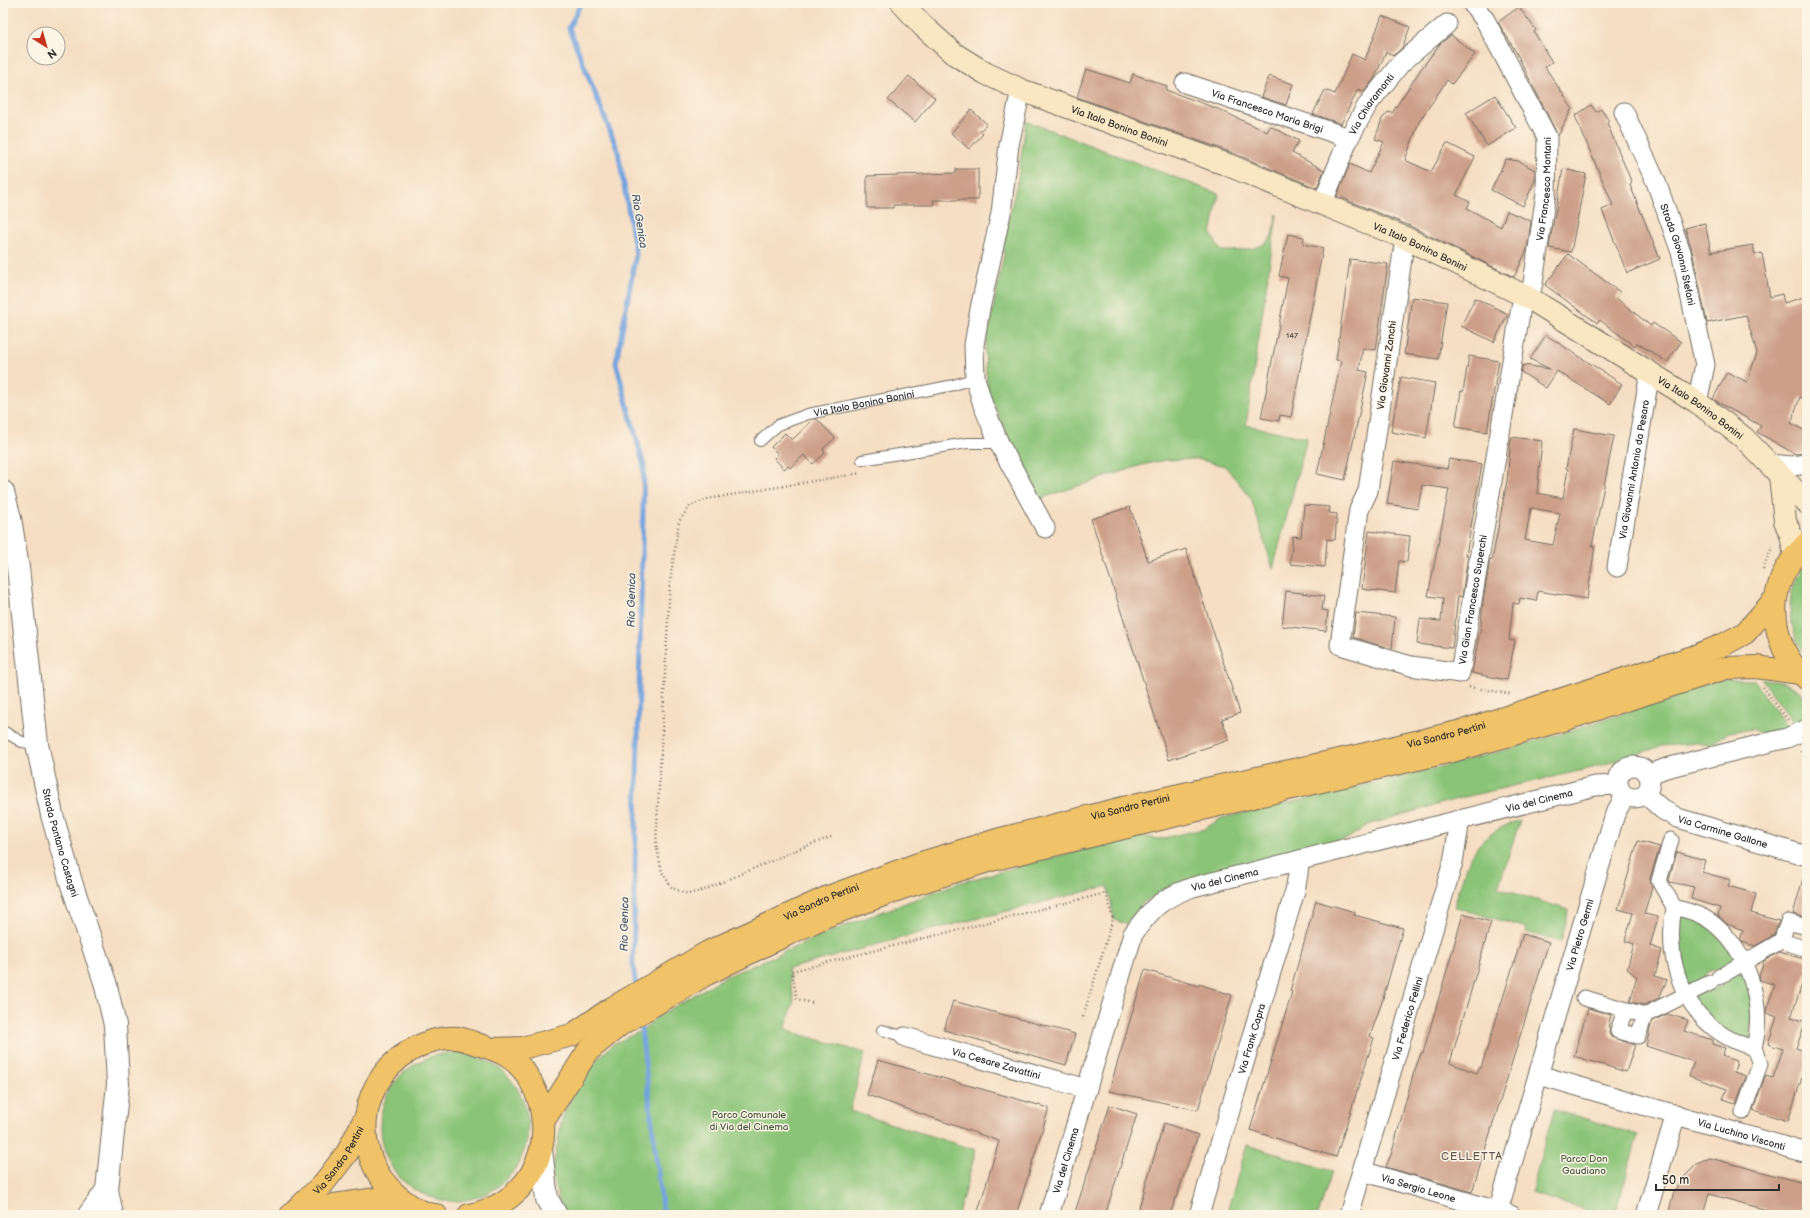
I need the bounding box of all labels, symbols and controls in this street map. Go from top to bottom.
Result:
north arrow [26,26,66,66]
text: N [45,46,59,61]
street label: Via Chiaramonti [1347,72,1397,137]
street label: Via Francesco Maria Brigi [1210,87,1325,136]
street label: Via Italo Bonino Bonini [1069,104,1169,150]
street label: Via Francesco Montani [1534,137,1554,242]
water label: Rio Genica [629,193,650,249]
street label: Strada Giovanni Stefani [1657,202,1697,307]
street label: Via Italo Bonino Bonini [1371,221,1469,274]
street label: Via Giovanni Zanchi [1375,320,1399,410]
house number: 147 [1286,331,1298,340]
street label: Via Italo Bonino Bonini [1655,374,1745,442]
street label: Via Italo Bonino Bonini [813,388,915,420]
street label: Via Giovanni Antonio da Pesaro [1617,399,1652,540]
street label: Via Gian Francesco Superchi [1457,534,1490,665]
water label: Rio Genica [625,572,638,628]
street label: Via Sandro Pertini [1406,719,1487,751]
street label: Strada Pantano Castagni [40,787,81,899]
street label: Via del Cinema [1505,787,1574,815]
street label: Via Sandro Pertini [1090,792,1171,823]
street label: Via Carmine Gallone [1676,813,1769,851]
street label: Via del Cinema [1190,866,1260,894]
street label: Via Sandro Pertini [782,881,861,924]
water label: Rio Genica [618,896,631,952]
street label: Via Pietro Germi [1564,898,1597,972]
street label: Via Federico Fellini [1390,976,1426,1062]
street label: Via Frank Capra [1236,1002,1268,1076]
street label: Via Cesare Zavattini [951,1046,1042,1082]
park label: Parco Comunale di Via del Cinema [710,1109,789,1133]
street label: Via Luchino Visconti [1696,1116,1787,1153]
street label: Via Sandro Pertini [311,1124,367,1197]
street label: Via del Cinema [1051,1126,1082,1195]
district label: CELLETTA [1441,1150,1503,1163]
park label: Parco Don Gaudiano [1560,1153,1608,1177]
scale bar [1656,1166,1779,1192]
street label: Via Sergio Leone [1380,1172,1457,1205]
text: 50 m [1662,1173,1689,1188]

